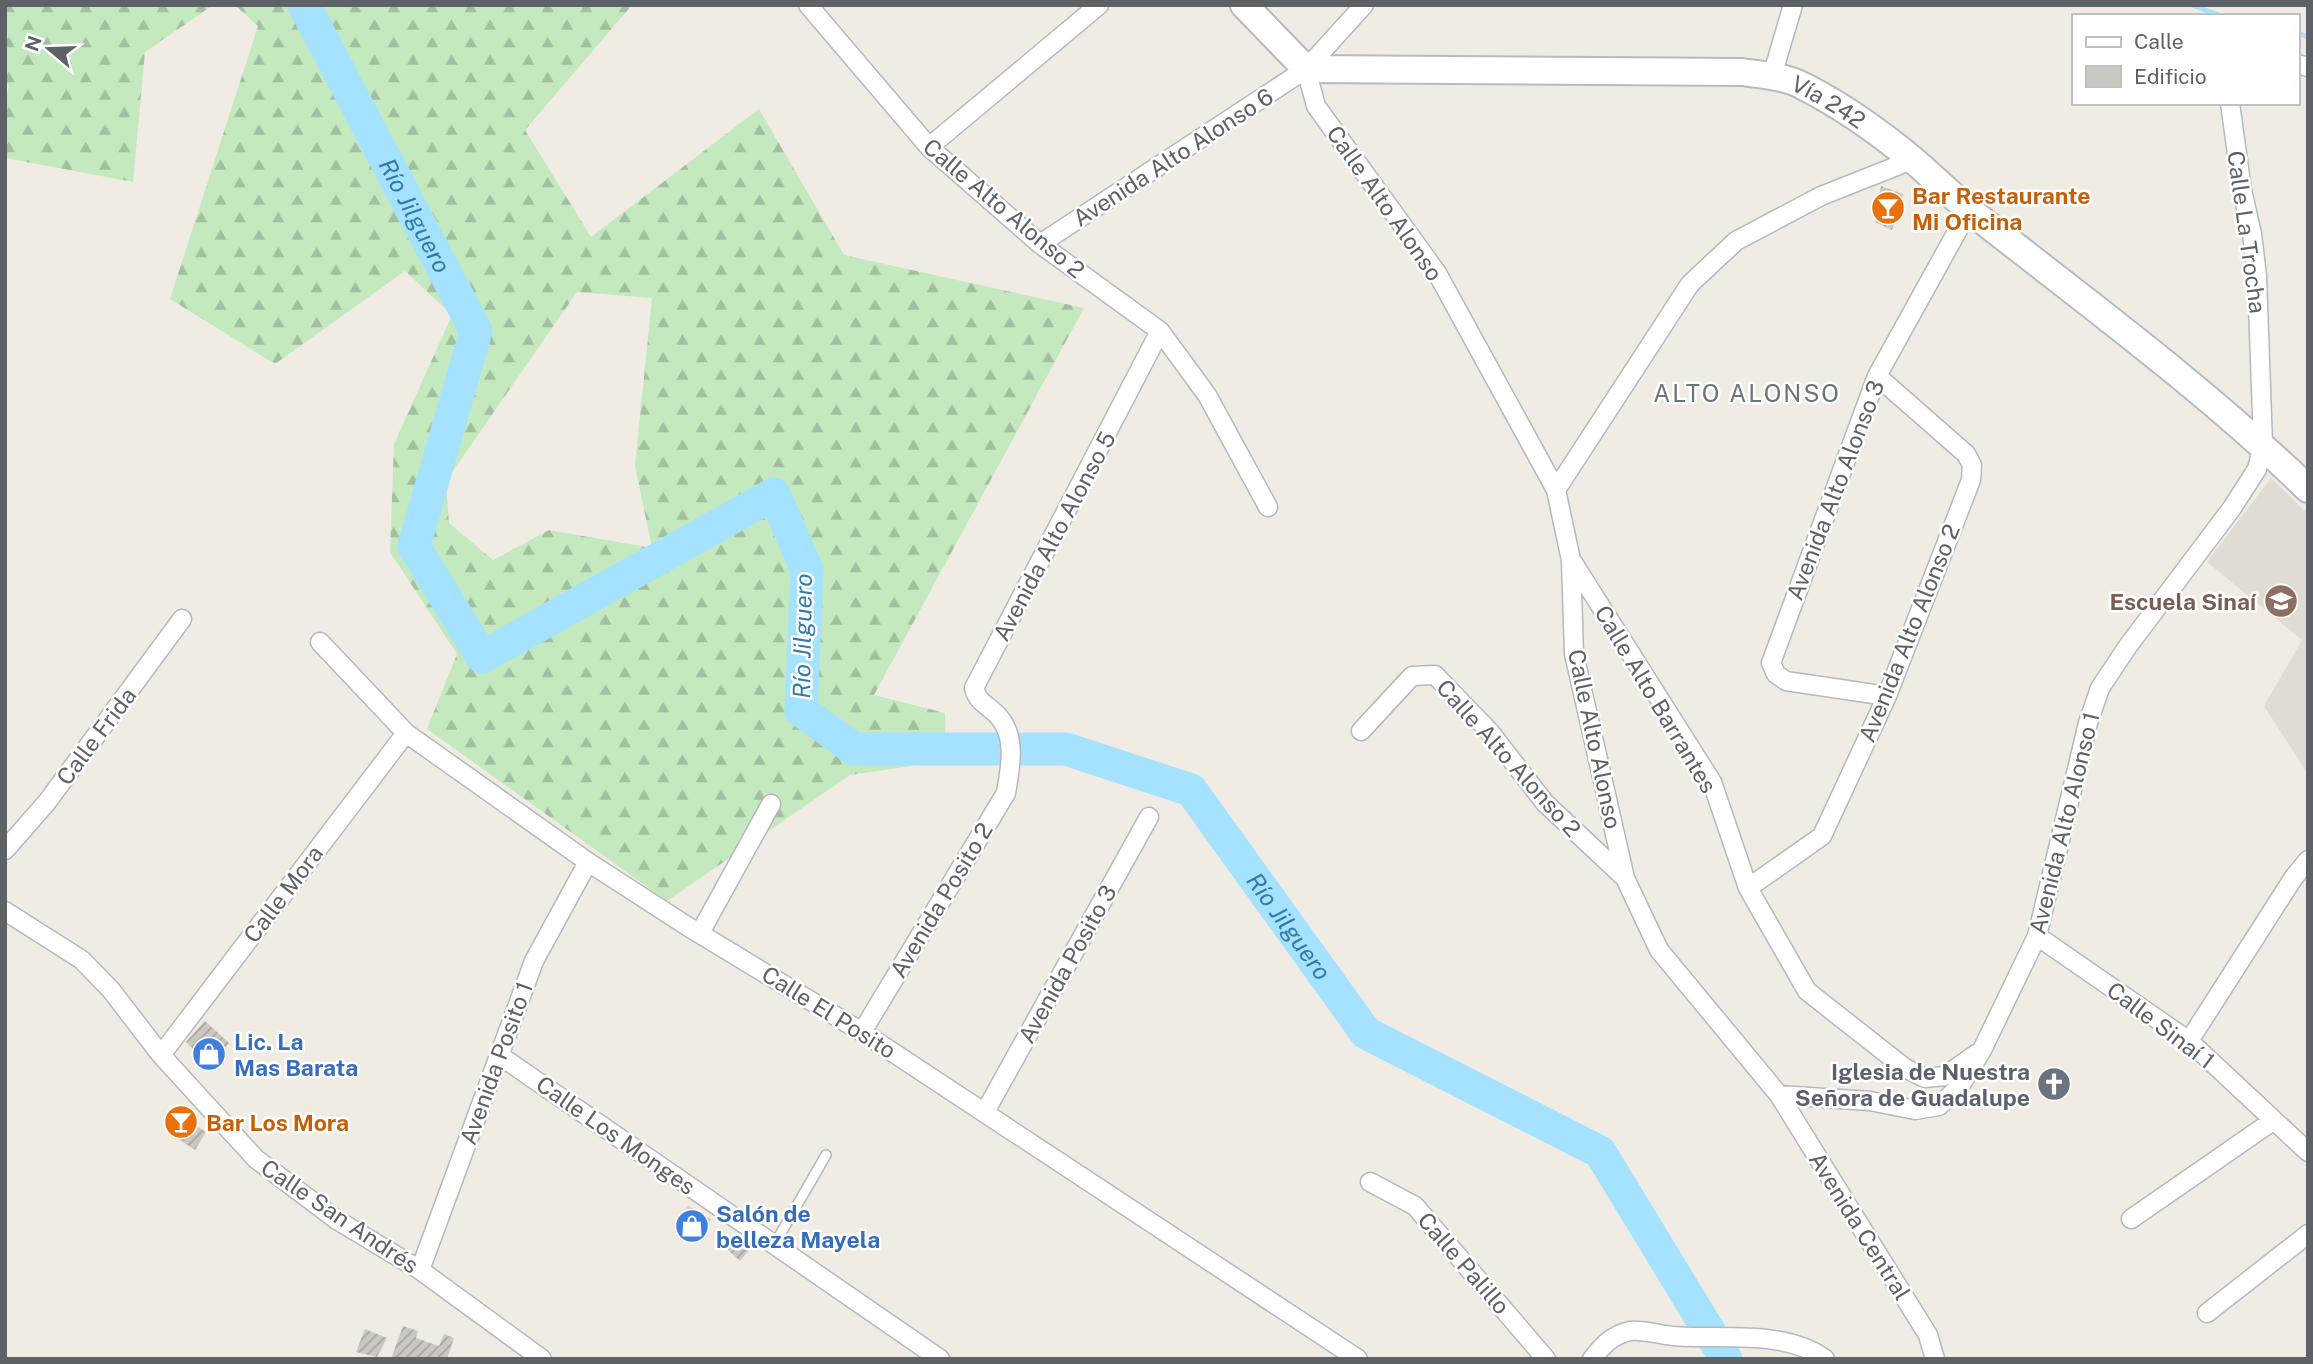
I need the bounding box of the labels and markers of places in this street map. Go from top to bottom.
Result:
place label: Bar Restaurante Mi Oficina [1912,182,2091,235]
bar icon: Bar Restaurante Mi Oficina [1869,189,1907,227]
school or university icon: Escuela Sinaí [2262,582,2300,620]
place label: Escuela Sinaí [2109,588,2257,615]
place label: Lic. La Mas Barata [234,1028,358,1081]
shop icon: Lic. La Mas Barata [190,1035,228,1073]
place label: Iglesia de Nuestra Señora de Guadalupe [1795,1058,2030,1111]
church icon: Iglesia de Nuestra Señora de Guadalupe [2035,1065,2073,1103]
bar icon: Bar Los Mora [162,1103,200,1141]
place label: Bar Los Mora [206,1109,349,1136]
place label: Salón de belleza Mayela [716,1200,880,1253]
shop icon: Salón de belleza Mayela [673,1207,711,1245]

